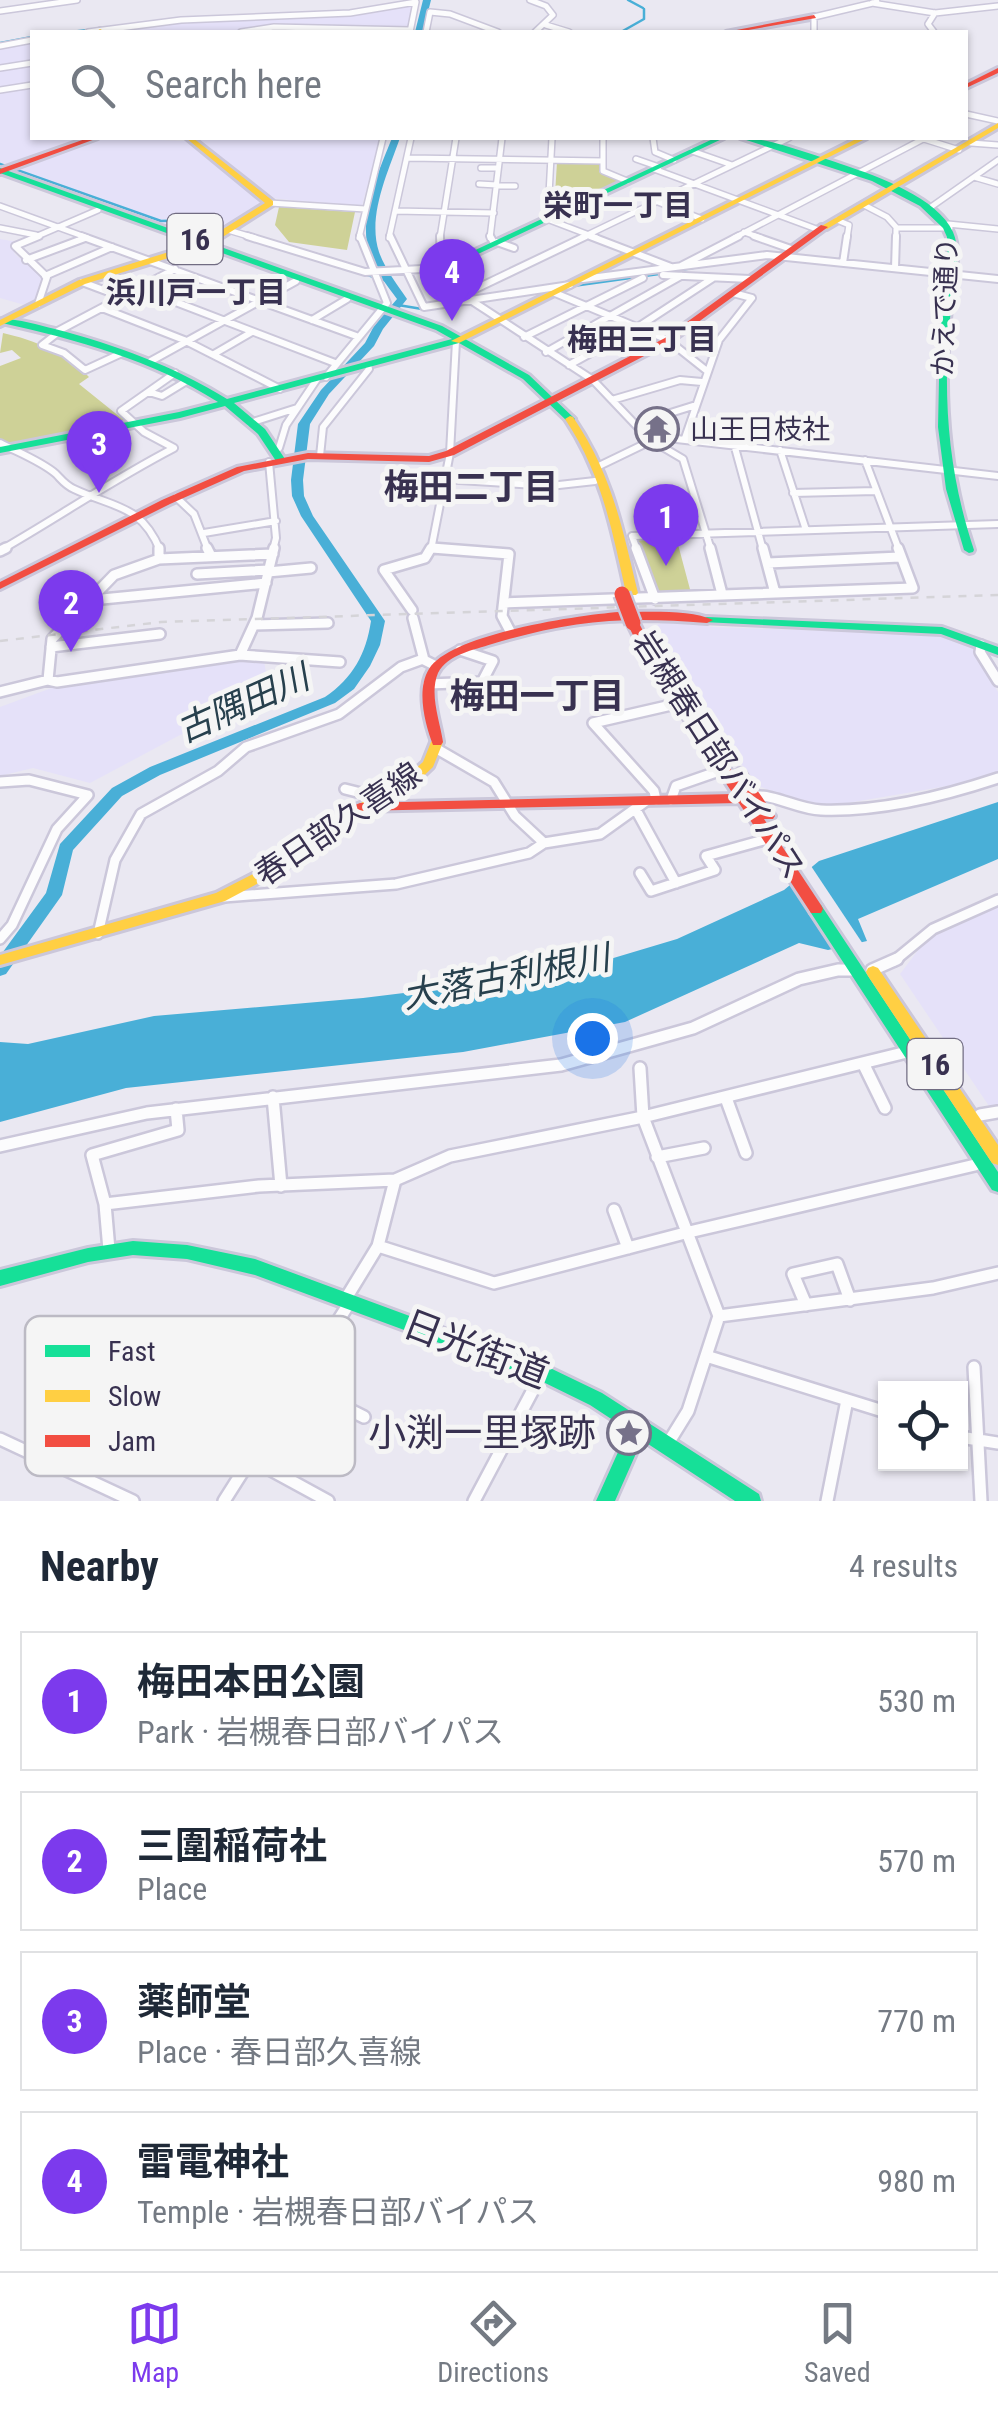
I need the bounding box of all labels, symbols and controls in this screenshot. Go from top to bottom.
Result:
search box [30,30,968,140]
icon: search [65,58,120,113]
text: Search here [145,63,322,107]
district label: 栄町一丁目 [543,188,693,223]
road number: 16 [168,214,222,264]
street label: かえで通り [926,237,964,377]
pin: 4 [420,238,484,321]
district label: 浜川戸一丁目 [106,275,286,310]
district label: 梅田三丁目 [567,322,717,357]
temple icon: 山王日枝社 [634,406,680,452]
pin: 3 [66,410,132,493]
place label: 山王日枝社 [690,413,830,446]
district label: 梅田二丁目 [383,467,559,508]
pin: 1 [634,484,698,566]
pin: 2 [38,570,104,652]
street label: 岩槻春日部バイパス [625,624,813,886]
water label: 古隅田川 [171,655,319,751]
district label: 梅田一丁目 [449,676,625,717]
street label: 春日部久喜線 [248,755,428,893]
water label: 大落古利根川 [399,936,617,1017]
your location [567,1013,618,1064]
road number: 16 [908,1039,962,1089]
street label: 日光街道 [397,1301,555,1397]
legend [25,1316,355,1476]
text: Fast [108,1335,155,1368]
text: Slow [108,1380,161,1413]
map controls [878,1381,968,1471]
button: locate [878,1381,968,1471]
place icon: 小渕一里塚跡 [606,1410,652,1456]
place label: 小渕一里塚跡 [368,1411,596,1455]
text: Jam [108,1425,156,1458]
text: Nearby [40,1542,159,1591]
text: 4 results [849,1547,958,1585]
text: 梅田本田公園 [137,1660,365,1704]
text: 1 [66,1682,83,1720]
text: 530 m [877,1682,956,1720]
text: Park · 岩槻春日部バイパス [137,1713,504,1751]
text: 三圍稲荷社 [137,1824,327,1868]
text: 2 [66,1842,83,1880]
text: 570 m [877,1842,956,1880]
text: Place [137,1870,207,1908]
text: 薬師堂 [137,1980,251,2024]
text: 3 [66,2002,83,2040]
text: 770 m [877,2002,956,2040]
text: Place · 春日部久喜線 [137,2033,422,2071]
text: 雷電神社 [137,2140,289,2184]
text: 4 [66,2162,83,2200]
text: 980 m [877,2162,956,2200]
text: Temple · 岩槻春日部バイパス [137,2193,539,2231]
tab: Map [127,2296,182,2389]
tab: Directions [437,2296,549,2389]
tab: Saved [804,2296,871,2389]

